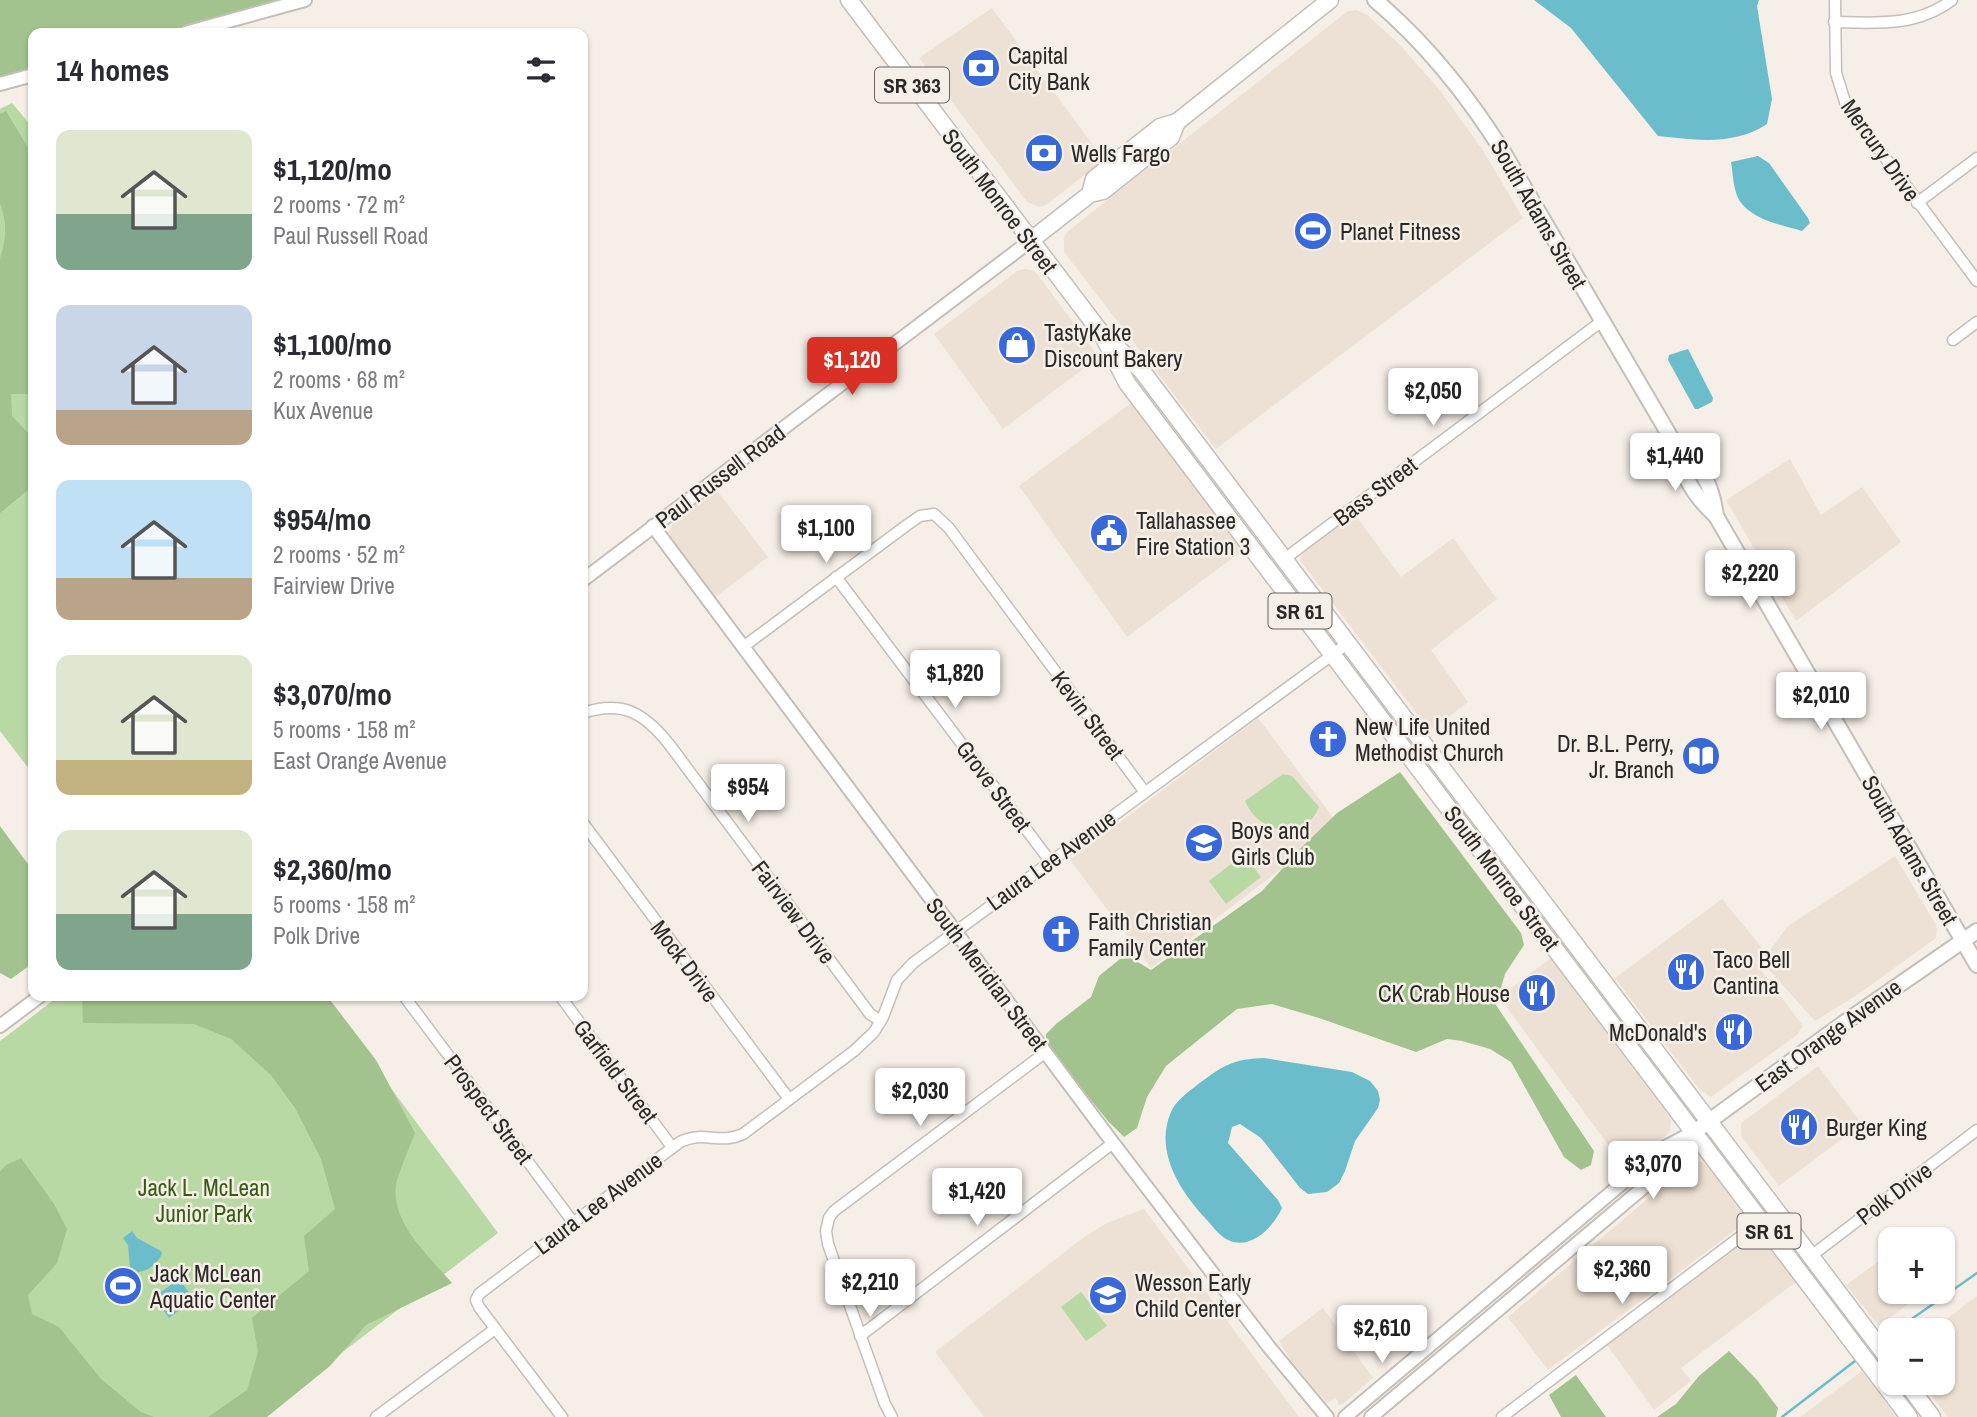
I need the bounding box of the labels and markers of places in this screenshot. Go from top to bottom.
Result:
place label: Capital City Bank [1008,40,1090,97]
bank icon: Capital City Bank [960,47,1002,89]
bank icon: Wells Fargo [1023,132,1065,174]
place label: Wells Fargo [1071,138,1170,169]
sports icon: Planet Fitness [1292,210,1334,252]
place label: Planet Fitness [1340,216,1461,247]
place label: TastyKake Discount Bakery [1044,317,1183,374]
shop icon: TastyKake Discount Bakery [996,324,1038,366]
pin: $1,120 [795,338,909,397]
pin: $2,050 [1376,368,1490,428]
pin: $1,440 [1618,434,1732,493]
pin: $1,100 [769,505,883,565]
place label: Tallahassee Fire Station 3 [1136,505,1250,562]
public building icon: Tallahassee Fire Station 3 [1088,512,1130,554]
pin: $2,220 [1693,550,1807,610]
pin: $1,820 [898,650,1012,710]
pin: $2,010 [1764,672,1878,732]
place label: New Life United Methodist Church [1355,711,1504,768]
church icon: New Life United Methodist Church [1307,718,1349,760]
place label: Dr. B.L. Perry, Jr. Branch [1557,728,1674,785]
library icon: Dr. B.L. Perry, Jr. Branch [1680,735,1722,777]
pin: $954 [707,764,789,824]
place label: Boys and Girls Club [1231,815,1315,872]
school or university icon: Boys and Girls Club [1183,822,1225,864]
place label: Faith Christian Family Center [1088,906,1212,963]
church icon: Faith Christian Family Center [1040,913,1082,955]
place label: Taco Bell Cantina [1713,944,1790,1001]
restaurant icon: Taco Bell Cantina [1665,951,1707,993]
restaurant icon: CK Crab House [1516,972,1558,1014]
place label: CK Crab House [1378,978,1510,1009]
restaurant icon: McDonald's [1713,1011,1755,1053]
place label: McDonald's [1609,1017,1707,1048]
pin: $2,030 [863,1068,977,1128]
restaurant icon: Burger King [1778,1106,1820,1148]
place label: Burger King [1826,1112,1927,1143]
pin: $3,070 [1596,1142,1710,1201]
pin: $1,420 [920,1168,1034,1228]
pin: $2,360 [1565,1246,1679,1306]
place label: Jack McLean Aquatic Center [149,1258,277,1315]
pin: $2,210 [813,1260,927,1319]
sports icon: Jack McLean Aquatic Center [102,1265,144,1307]
place label: Wesson Early Child Center [1135,1267,1252,1324]
school or university icon: Wesson Early Child Center [1087,1274,1129,1316]
pin: $2,610 [1325,1306,1439,1365]

